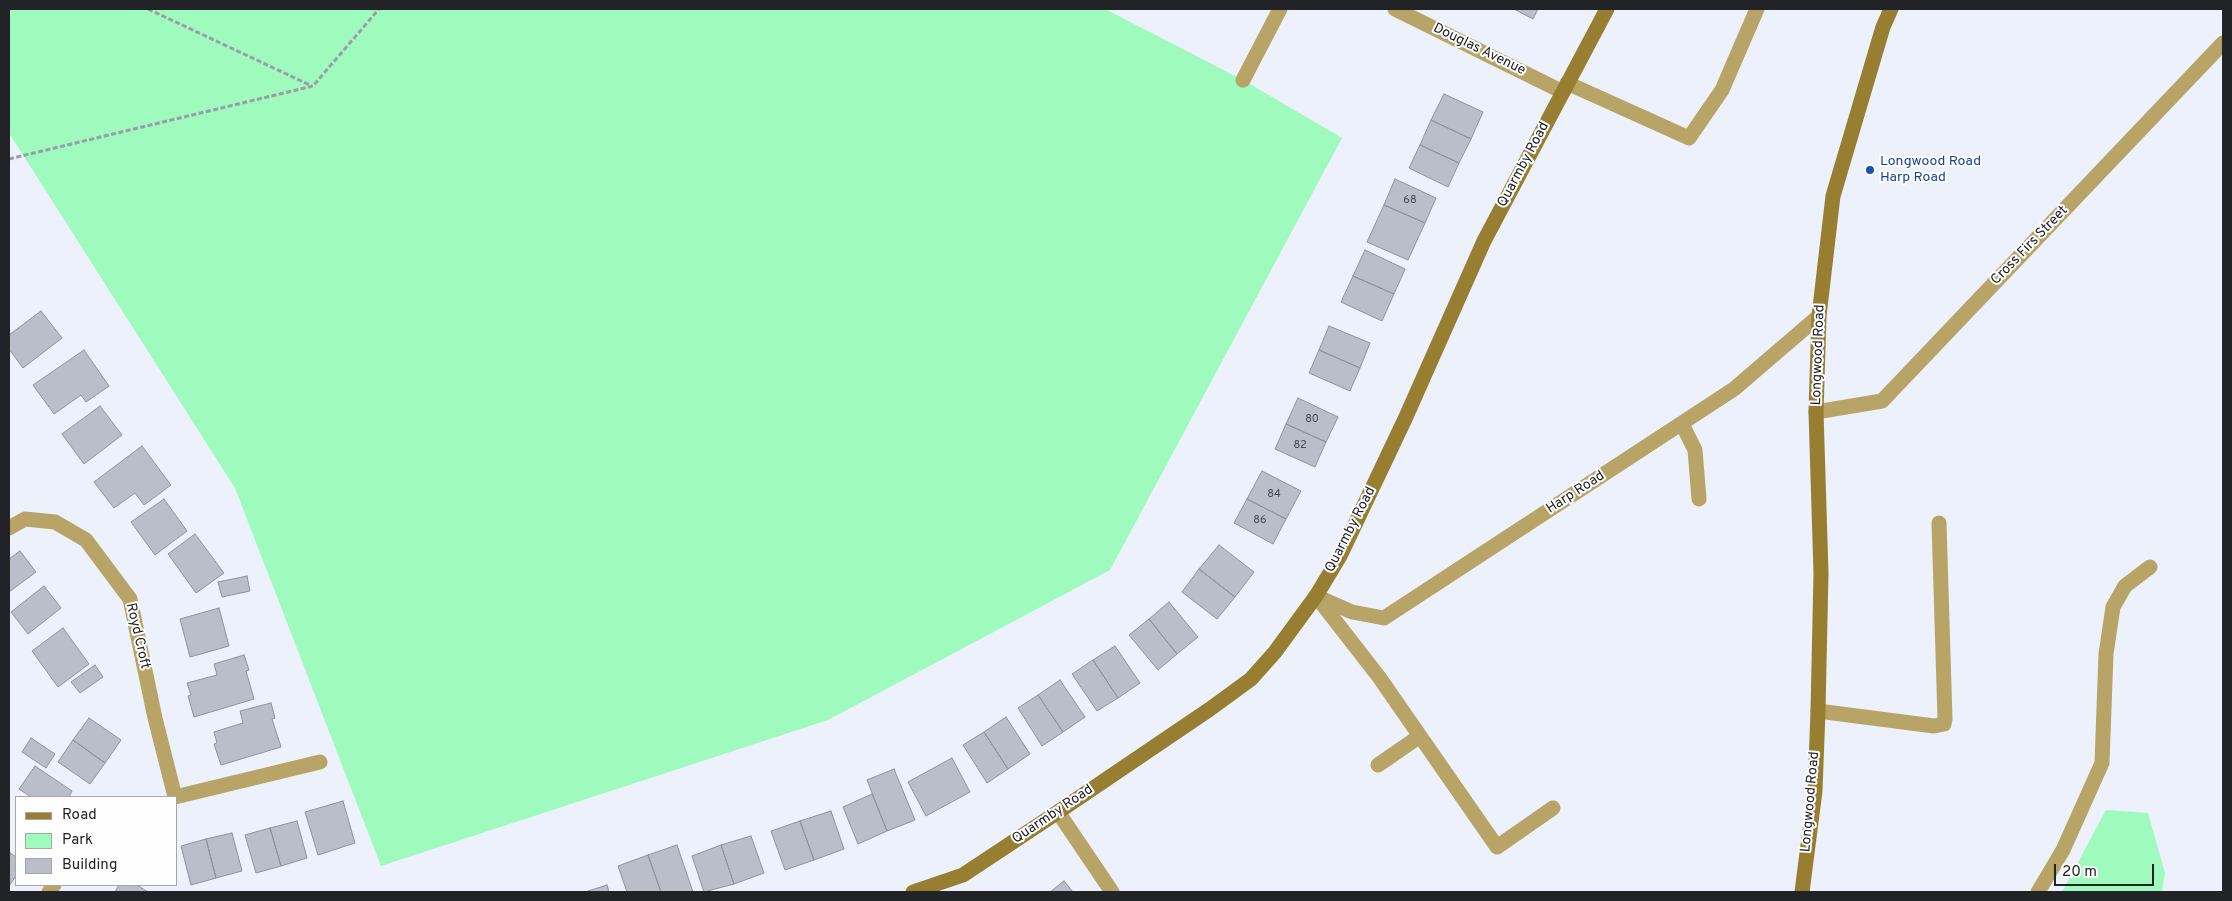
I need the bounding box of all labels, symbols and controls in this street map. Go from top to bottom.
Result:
street label: Douglas Avenue [1430,20,1528,80]
street label: Quarmby Road [1495,120,1553,210]
place label: Longwood Road Harp Road [1880,154,1981,186]
marker: Longwood Road Harp Road [1864,164,1876,176]
house number: 68 [1403,194,1417,208]
street label: Cross Firs Street [1988,203,2072,289]
street label: Longwood Road [1809,304,1829,406]
house number: 80 [1305,413,1319,427]
house number: 82 [1293,439,1307,453]
street label: Harp Road [1544,468,1608,518]
street label: Quarmby Road [1322,484,1380,576]
house number: 84 [1267,488,1281,502]
house number: 86 [1253,514,1267,528]
street label: Royd Croft [121,601,153,671]
street label: Longwood Road [1798,751,1824,853]
street label: Quarmby Road [1009,782,1097,848]
legend [15,796,178,886]
text: Road [62,806,97,825]
text: Park [62,831,93,850]
scale bar [2057,854,2157,886]
text: Building [62,856,117,875]
text: 20 m [2062,863,2097,882]

